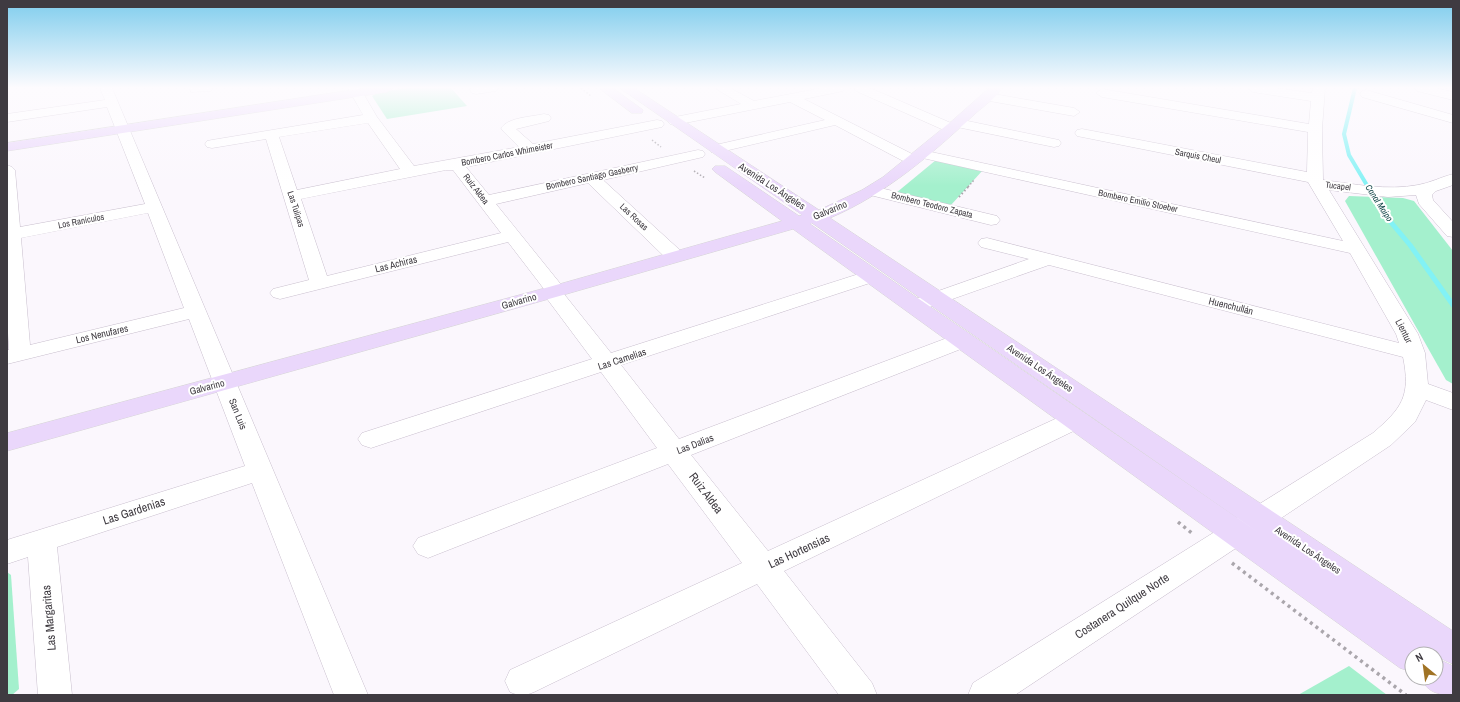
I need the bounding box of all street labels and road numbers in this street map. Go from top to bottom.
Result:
street label: Bombero Carlos Whimeister [460,139,554,169]
street label: Sarquis Cheul [1174,146,1222,166]
street label: Avenida Los Ángeles [735,159,808,212]
street label: Bombero Santiago Gasberry [545,161,639,193]
street label: Ruiz Aldea [460,171,492,207]
street label: Tucapel [1325,178,1352,194]
street label: Bombero Emilio Stoeber [1097,187,1179,215]
street label: Las Tulipas [285,189,308,229]
street label: Bombero Teodoro Zapata [890,189,974,221]
street label: Galvarino [811,197,849,223]
street label: Las Rosas [617,201,651,233]
street label: Los Ranículos [57,211,105,231]
street label: Las Achiras [374,253,418,275]
street label: Galvarino [500,290,538,312]
street label: Huenchullán [1207,294,1255,318]
street label: Lientur [1392,317,1416,346]
street label: Los Nenufares [75,322,129,346]
street label: Avenida Los Ángeles [1004,341,1076,395]
street label: Las Camelias [596,345,648,373]
street label: Galvarino [188,376,226,398]
street label: San Luis [226,397,250,431]
street label: Las Dalias [675,431,715,457]
street label: Ruiz Aldea [685,469,727,517]
street label: Las Gardenias [101,493,167,529]
street label: Avenida Los Ángeles [1272,523,1344,577]
street label: Las Hortensias [766,530,832,572]
street label: Costanera Quilque Norte [1072,569,1172,643]
street label: Las Margaritas [38,585,60,651]

